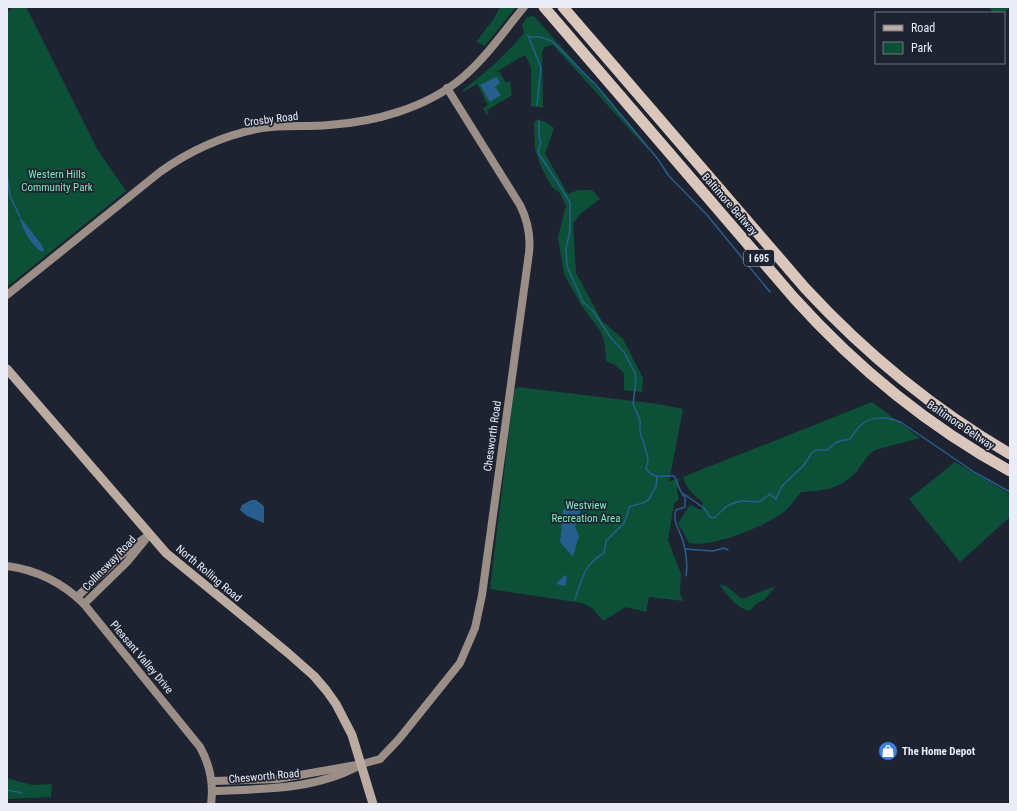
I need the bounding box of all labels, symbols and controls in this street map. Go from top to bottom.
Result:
legend [875,12,1005,64]
text: Road [911,21,935,35]
text: Park [911,41,933,55]
street label: Crosby Road [243,110,299,129]
park label: Western Hills Community Park [21,168,93,194]
street label: Baltimore Beltway [699,171,760,238]
road number: I 695 [744,250,774,266]
street label: Baltimore Beltway [925,398,997,453]
street label: Chesworth Road [481,400,504,472]
park label: Westview Recreation Area [552,499,620,525]
street label: Collinsway Road [80,533,139,593]
street label: North Rolling Road [173,542,244,605]
street label: Pleasant Valley Drive [107,618,176,696]
shop icon: The Home Depot [877,740,899,762]
place label: The Home Depot [902,745,976,758]
street label: Chesworth Road [228,767,300,786]

